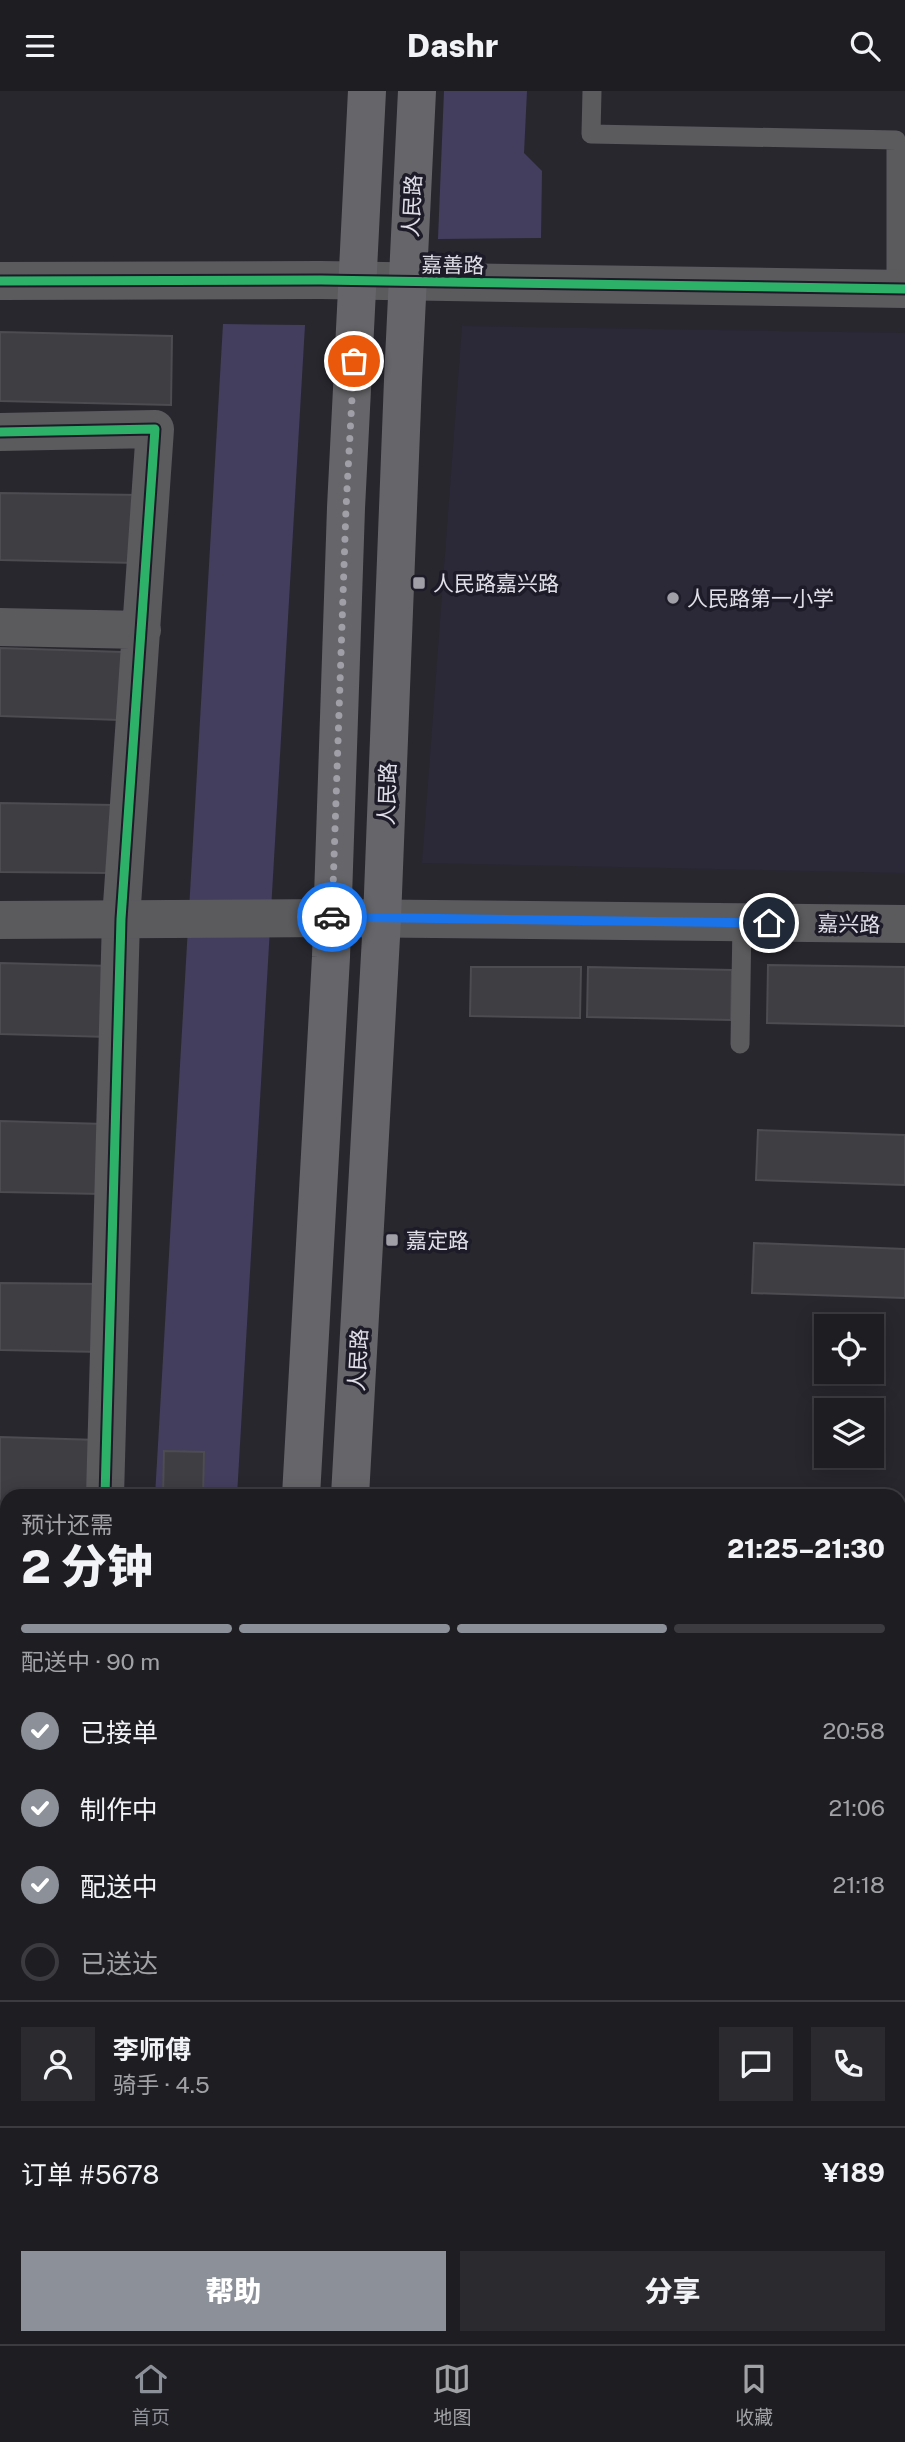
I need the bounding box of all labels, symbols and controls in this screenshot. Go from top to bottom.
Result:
icon: menu [21,27,59,65]
text: Dashr [407,27,498,64]
icon: search [846,27,884,65]
street label: 人民路 [398,174,426,238]
street label: 嘉善路 [421,252,485,278]
pin [324,331,384,391]
icon: bag [335,342,373,380]
place label: 人民路嘉兴路 [433,571,559,596]
marker: 人民路嘉兴路 [411,575,427,591]
place label: 人民路第一小学 [687,586,834,611]
marker: 人民路第一小学 [665,590,681,606]
street label: 人民路 [373,762,401,826]
courier [297,882,367,952]
pin [739,893,799,953]
icon: car [313,898,351,936]
icon: home [750,904,788,942]
street label: 嘉兴路 [817,911,881,937]
place label: 嘉定路 [406,1228,469,1253]
marker: 嘉定路 [384,1232,400,1248]
map controls [814,1314,884,1468]
button: locate [814,1314,884,1384]
street label: 人民路 [344,1328,372,1392]
button: layers [814,1398,884,1468]
text: 预计还需 [21,1511,113,1538]
text: 21:25–21:30 [727,1533,885,1564]
text: 2 分钟 [21,1539,153,1593]
text: 配送中 · 90 m [21,1648,160,1675]
icon: check [21,1712,59,1750]
text: 已接单 [80,1717,158,1748]
text: 20:58 [822,1717,885,1744]
icon: check [21,1789,59,1827]
text: 制作中 [80,1794,158,1825]
text: 21:06 [829,1794,885,1821]
icon: check [21,1866,59,1904]
text: 配送中 [80,1871,158,1902]
text: 21:18 [832,1871,885,1898]
text: 已送达 [80,1948,158,1979]
button: person [21,2027,95,2101]
button: chat [719,2027,793,2101]
button: phone [811,2027,885,2101]
text: 李师傅 [113,2034,191,2065]
text: 骑手 · 4.5 [113,2071,210,2098]
text: ¥189 [822,2157,885,2188]
text: 订单 #5678 [21,2159,159,2190]
button: 帮助 [21,2251,446,2331]
button: 分享 [460,2251,885,2331]
tab: 首页 [132,2360,170,2429]
tab: 地图 [433,2360,471,2429]
tab: 收藏 [735,2360,773,2429]

